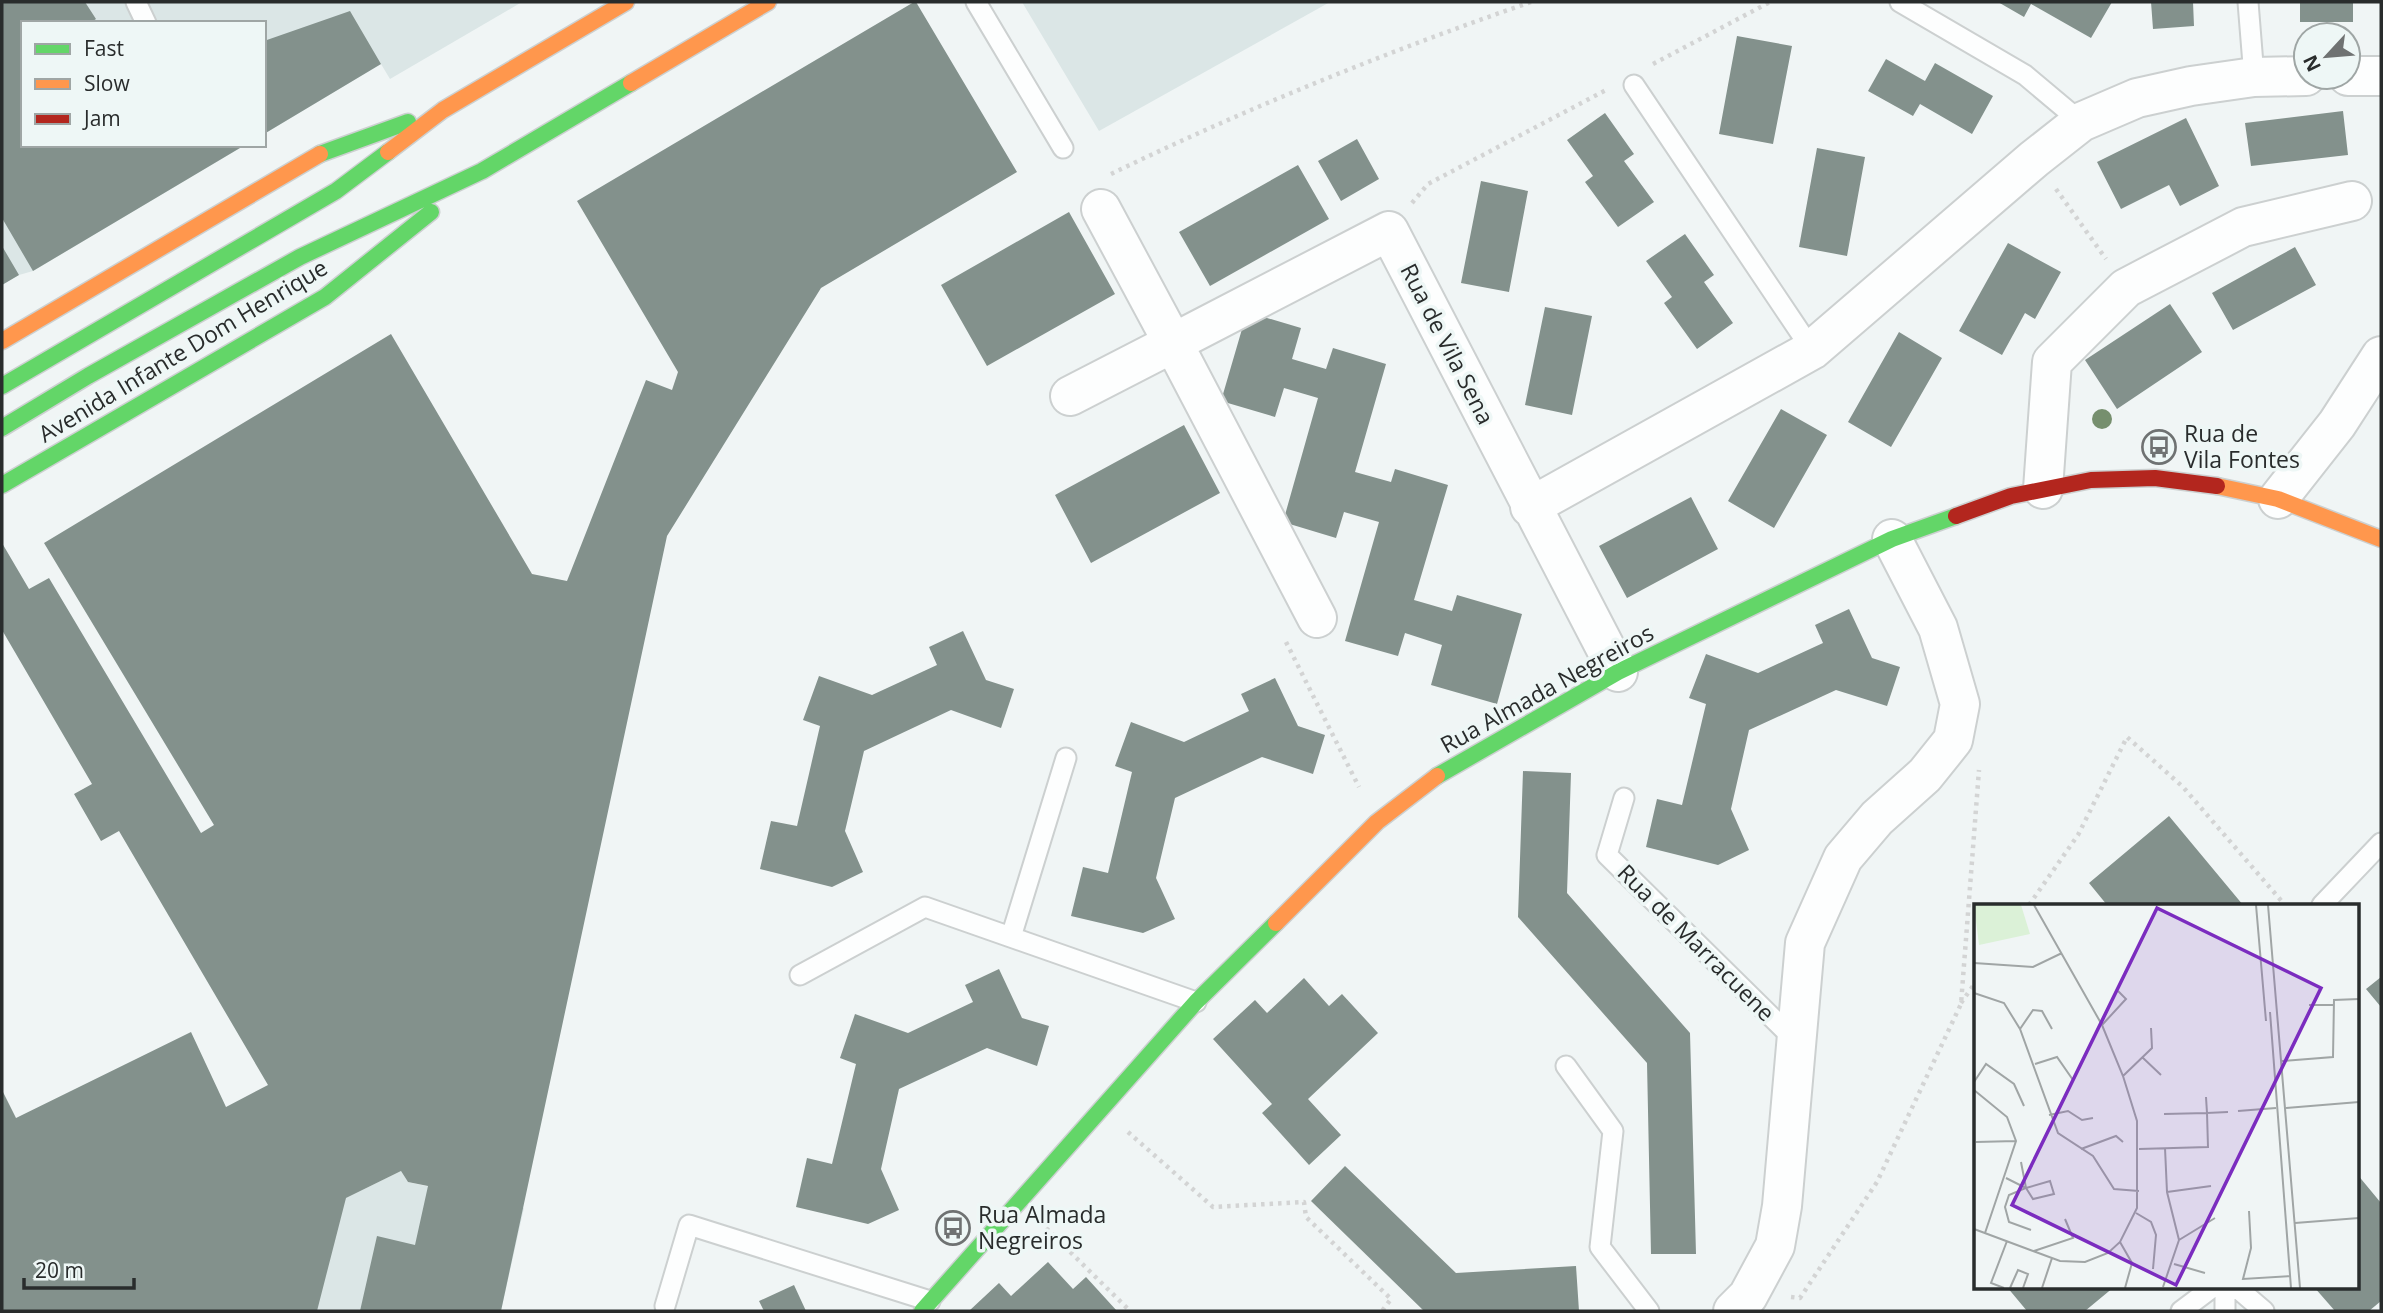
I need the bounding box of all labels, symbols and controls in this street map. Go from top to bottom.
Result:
legend [21,21,266,147]
north arrow [2292,21,2362,91]
text: Fast [84,34,124,62]
text: N [2297,51,2327,76]
text: Slow [84,69,130,97]
text: Jam [82,104,121,132]
street label: Avenida Infante Dom Henrique [32,251,333,449]
street label: Rua de Vila Sena [1394,258,1502,429]
place label: Rua de Vila Fontes [2184,417,2300,475]
bus stop icon: Rua de Vila Fontes [2140,428,2178,466]
street label: Rua Almada Negreiros [1434,616,1659,760]
street label: Rua de Marracuene [1611,857,1782,1028]
inset map [1974,904,2358,1288]
place label: Rua Almada Negreiros [978,1198,1106,1256]
bus stop icon: Rua Almada Negreiros [934,1209,972,1247]
scale bar [24,1246,135,1290]
text: 20 m [35,1256,84,1284]

